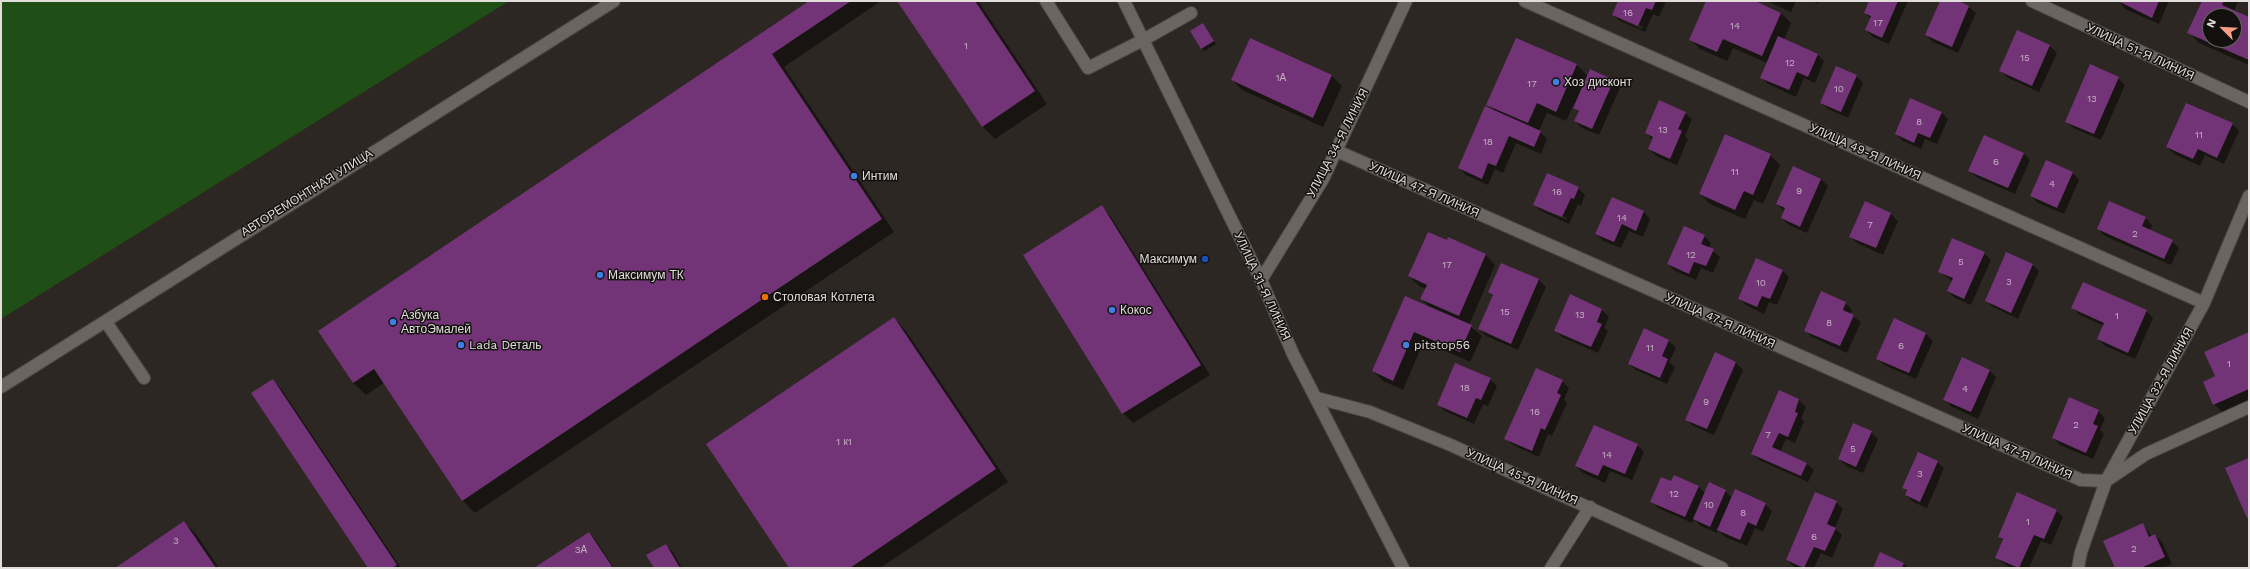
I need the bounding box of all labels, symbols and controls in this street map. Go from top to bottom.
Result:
house number: 16 [1623,7,1633,19]
north arrow [2202,8,2242,48]
house number: 17 [1873,17,1883,29]
text: N [2204,17,2219,30]
house number: 14 [1730,20,1740,32]
street label: УЛИЦА 51-Я ЛИНИЯ [2084,21,2196,83]
house number: 1 [964,40,968,52]
house number: 15 [2020,52,2030,64]
house number: 12 [1785,57,1795,69]
house number: 1А [1276,72,1286,84]
place label: Хоз дисконт [1564,75,1632,89]
marker: Хоз дисконт [1551,77,1561,87]
house number: 17 [1527,78,1537,90]
house number: 10 [1834,83,1844,95]
street label: УЛИЦА 34-Я ЛИНИЯ [1304,86,1372,200]
house number: 13 [2087,93,2097,105]
house number: 8 [1916,116,1922,128]
street label: УЛИЦА 49-Я ЛИНИЯ [1807,121,1923,183]
house number: 13 [1658,124,1668,136]
house number: 11 [2195,129,2203,141]
house number: 18 [1483,136,1493,148]
street label: АВТОРЕМОНТНАЯ УЛИЦА [238,146,376,240]
house number: 6 [1993,156,1999,168]
street label: УЛИЦА 47-Я ЛИНИЯ [1367,159,1481,221]
house number: 11 [1731,166,1739,178]
place label: Интим [862,169,898,183]
marker: Интим [849,171,859,181]
house number: 4 [2049,178,2055,190]
house number: 9 [1796,185,1802,197]
house number: 16 [1552,186,1562,198]
house number: 14 [1617,212,1627,224]
house number: 7 [1867,219,1873,231]
house number: 2 [2132,228,2138,240]
street label: УЛИЦА 31-Я ЛИНИЯ [1231,230,1293,342]
house number: 12 [1686,249,1696,261]
place label: Максимум [1140,252,1197,266]
marker: Максимум [1200,254,1210,264]
house number: 5 [1958,256,1964,268]
house number: 17 [1442,259,1452,271]
place label: Максимум ТК [608,268,684,282]
marker: Максимум ТК [595,270,605,280]
house number: 3 [2006,276,2012,288]
house number: 10 [1756,277,1766,289]
place label: Столовая Котлета [773,290,875,304]
street label: УЛИЦА 47-Я ЛИНИЯ [1663,290,1777,352]
marker: Столовая Котлета [760,292,770,302]
place label: Кокос [1120,303,1152,317]
marker: Кокос [1107,305,1117,315]
house number: 15 [1500,306,1510,318]
place label: Азбука АвтоЭмалей [401,308,471,336]
house number: 13 [1575,309,1585,321]
house number: 1 [2115,310,2119,322]
marker: Азбука АвтоЭмалей [388,317,398,327]
house number: 8 [1826,317,1832,329]
street label: УЛИЦА 32-Я ЛИНИЯ [2126,325,2196,437]
place label: Lada Dеталь [469,338,542,352]
place label: pitstop56 [1414,338,1470,352]
marker: Lada Dеталь [456,340,466,350]
marker: pitstop56 [1401,340,1411,350]
house number: 6 [1898,340,1904,352]
house number: 11 [1646,342,1654,354]
house number: 1 [2227,358,2231,370]
house number: 18 [1460,382,1470,394]
house number: 4 [1962,383,1968,395]
house number: 9 [1703,396,1709,408]
house number: 16 [1530,406,1540,418]
house number: 2 [2073,419,2079,431]
street label: УЛИЦА 47-Я ЛИНИЯ [1960,421,2074,483]
house number: 7 [1765,429,1771,441]
house number: 1 к1 [836,436,852,448]
house number: 5 [1850,443,1856,455]
street label: УЛИЦА 45-Я ЛИНИЯ [1464,446,1580,508]
house number: 14 [1602,449,1612,461]
house number: 3 [1917,468,1923,480]
house number: 12 [1669,488,1679,500]
house number: 10 [1704,499,1714,511]
house number: 8 [1740,507,1746,519]
house number: 1 [2026,516,2030,528]
house number: 6 [1811,531,1817,543]
house number: 3 [173,535,179,547]
house number: 2 [2131,543,2137,555]
house number: 3А [575,544,587,556]

